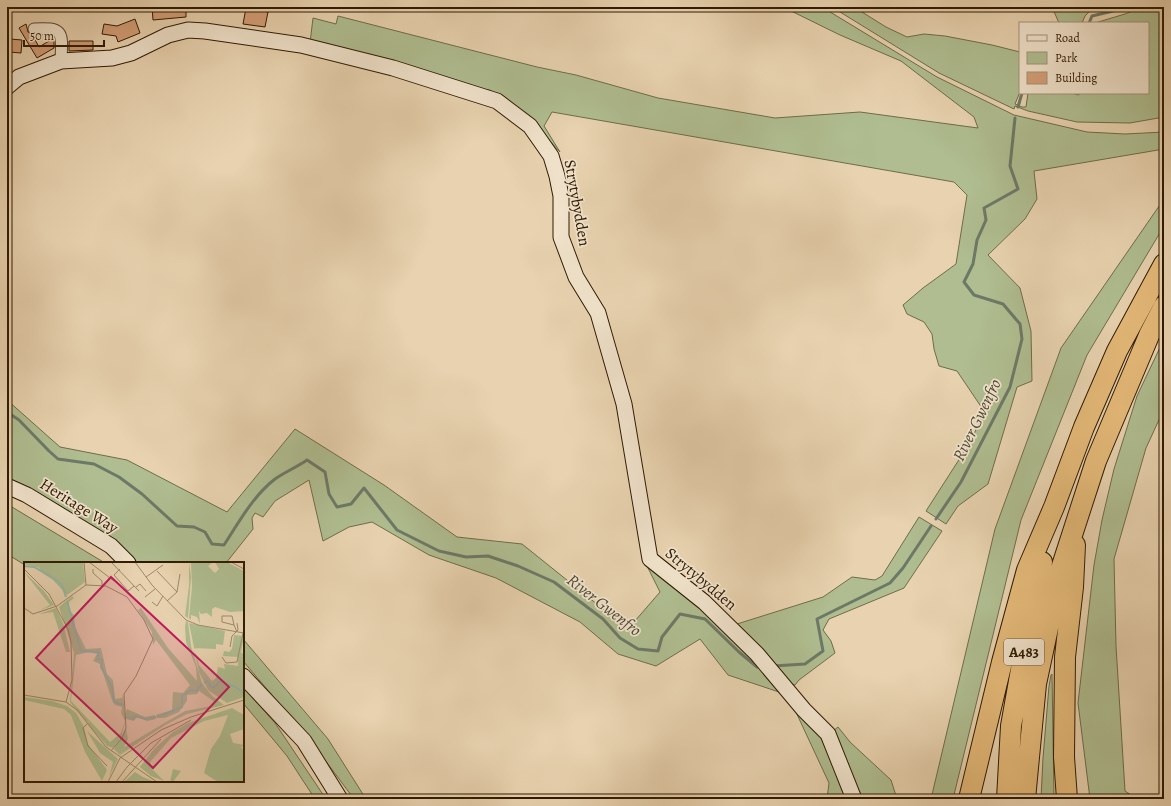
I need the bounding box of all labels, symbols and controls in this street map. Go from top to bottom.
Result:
scale bar [24,22,104,48]
legend [1019,22,1149,94]
text: 50 m [30,28,54,44]
text: Road [1055,30,1081,46]
text: Park [1055,50,1078,66]
text: Building [1055,70,1097,86]
street label: Strytybydden [559,158,595,248]
water label: River Gwenfro [947,375,1007,465]
street label: Heritage Way [36,473,123,539]
street label: Strytybydden [660,542,742,616]
inset map [24,562,244,782]
water label: River Gwenfro [562,569,646,641]
road number: A483 [1004,639,1044,665]

